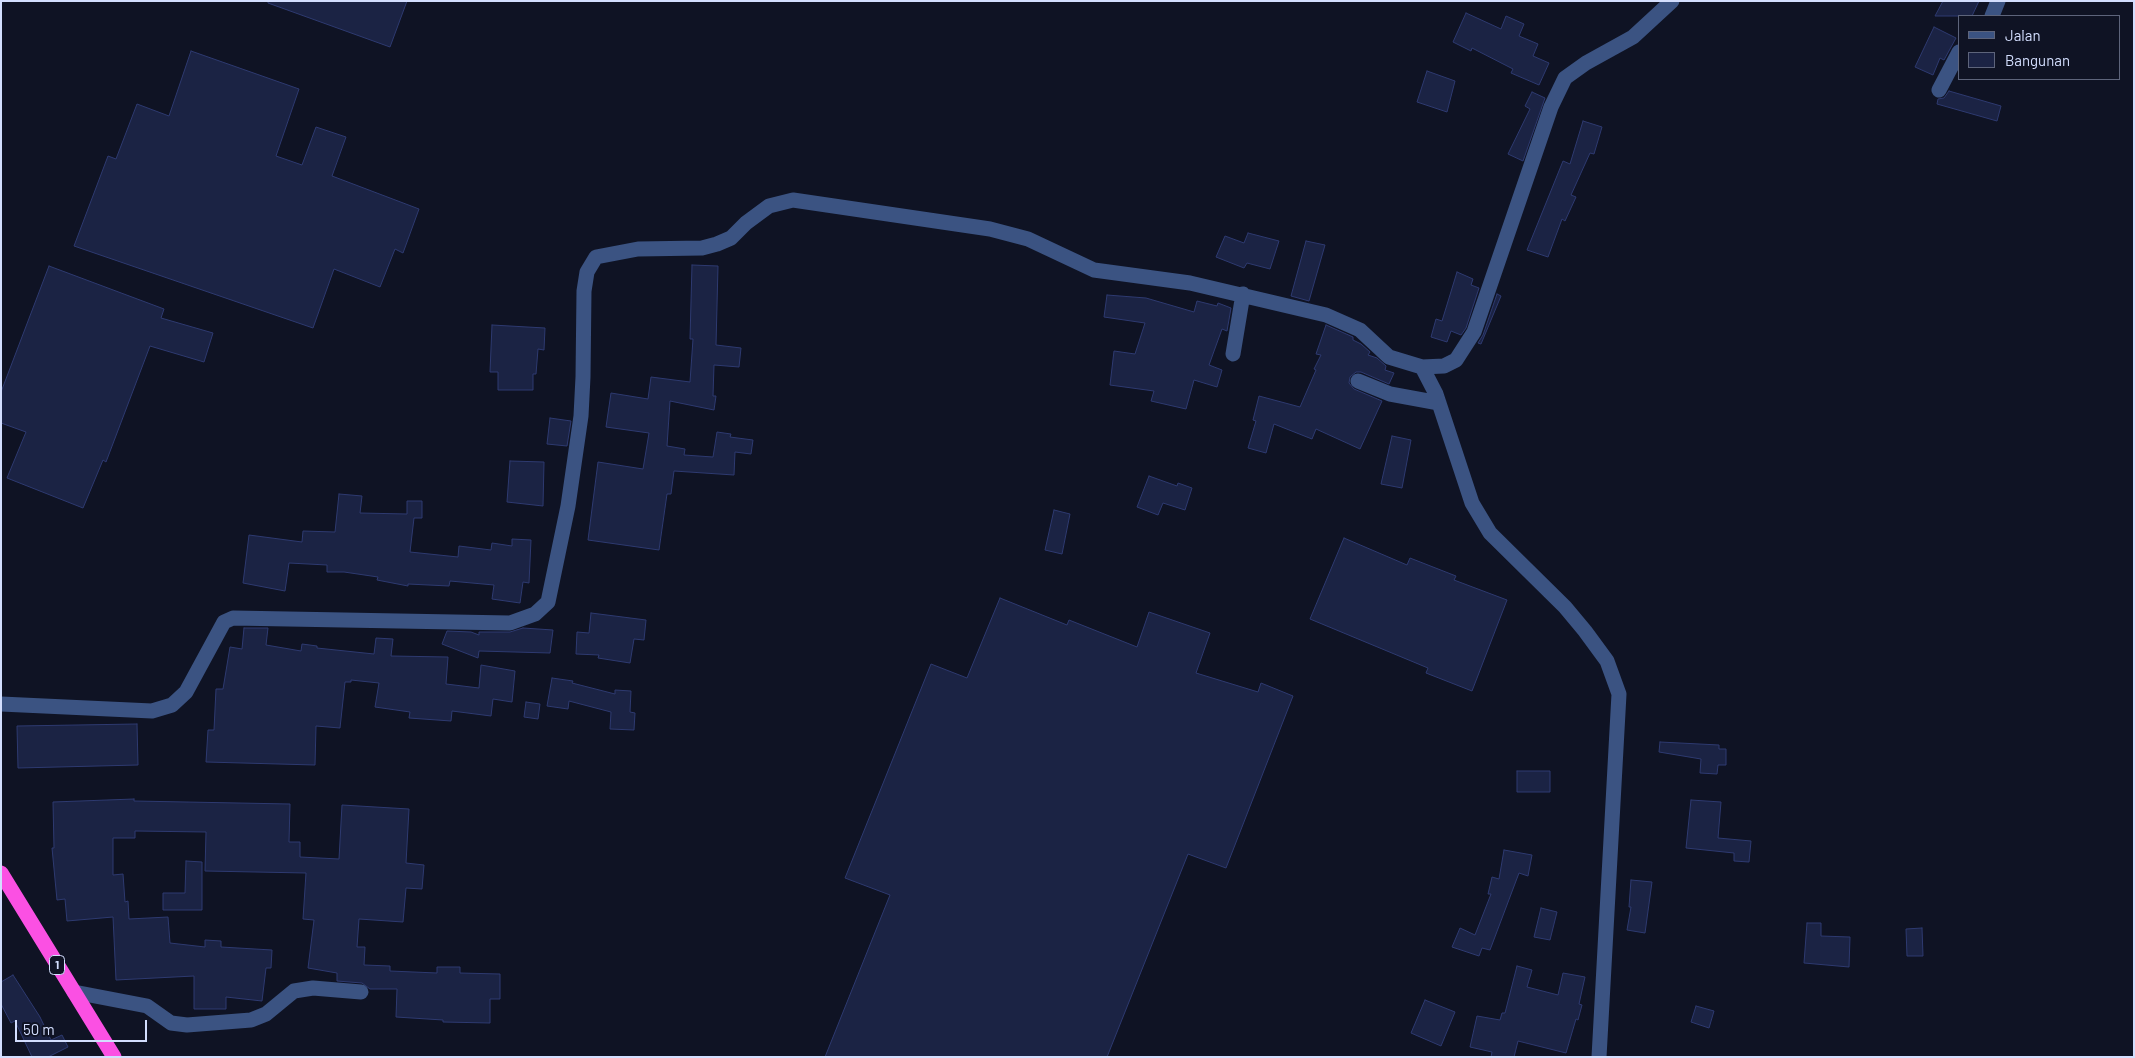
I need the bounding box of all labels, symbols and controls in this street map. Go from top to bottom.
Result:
legend [1958,15,2120,80]
text: Jalan [2005,26,2041,44]
text: Bangunan [2005,51,2070,69]
road number: 1 [50,956,64,974]
scale bar [18,1010,150,1042]
text: 50 m [23,1020,55,1038]

